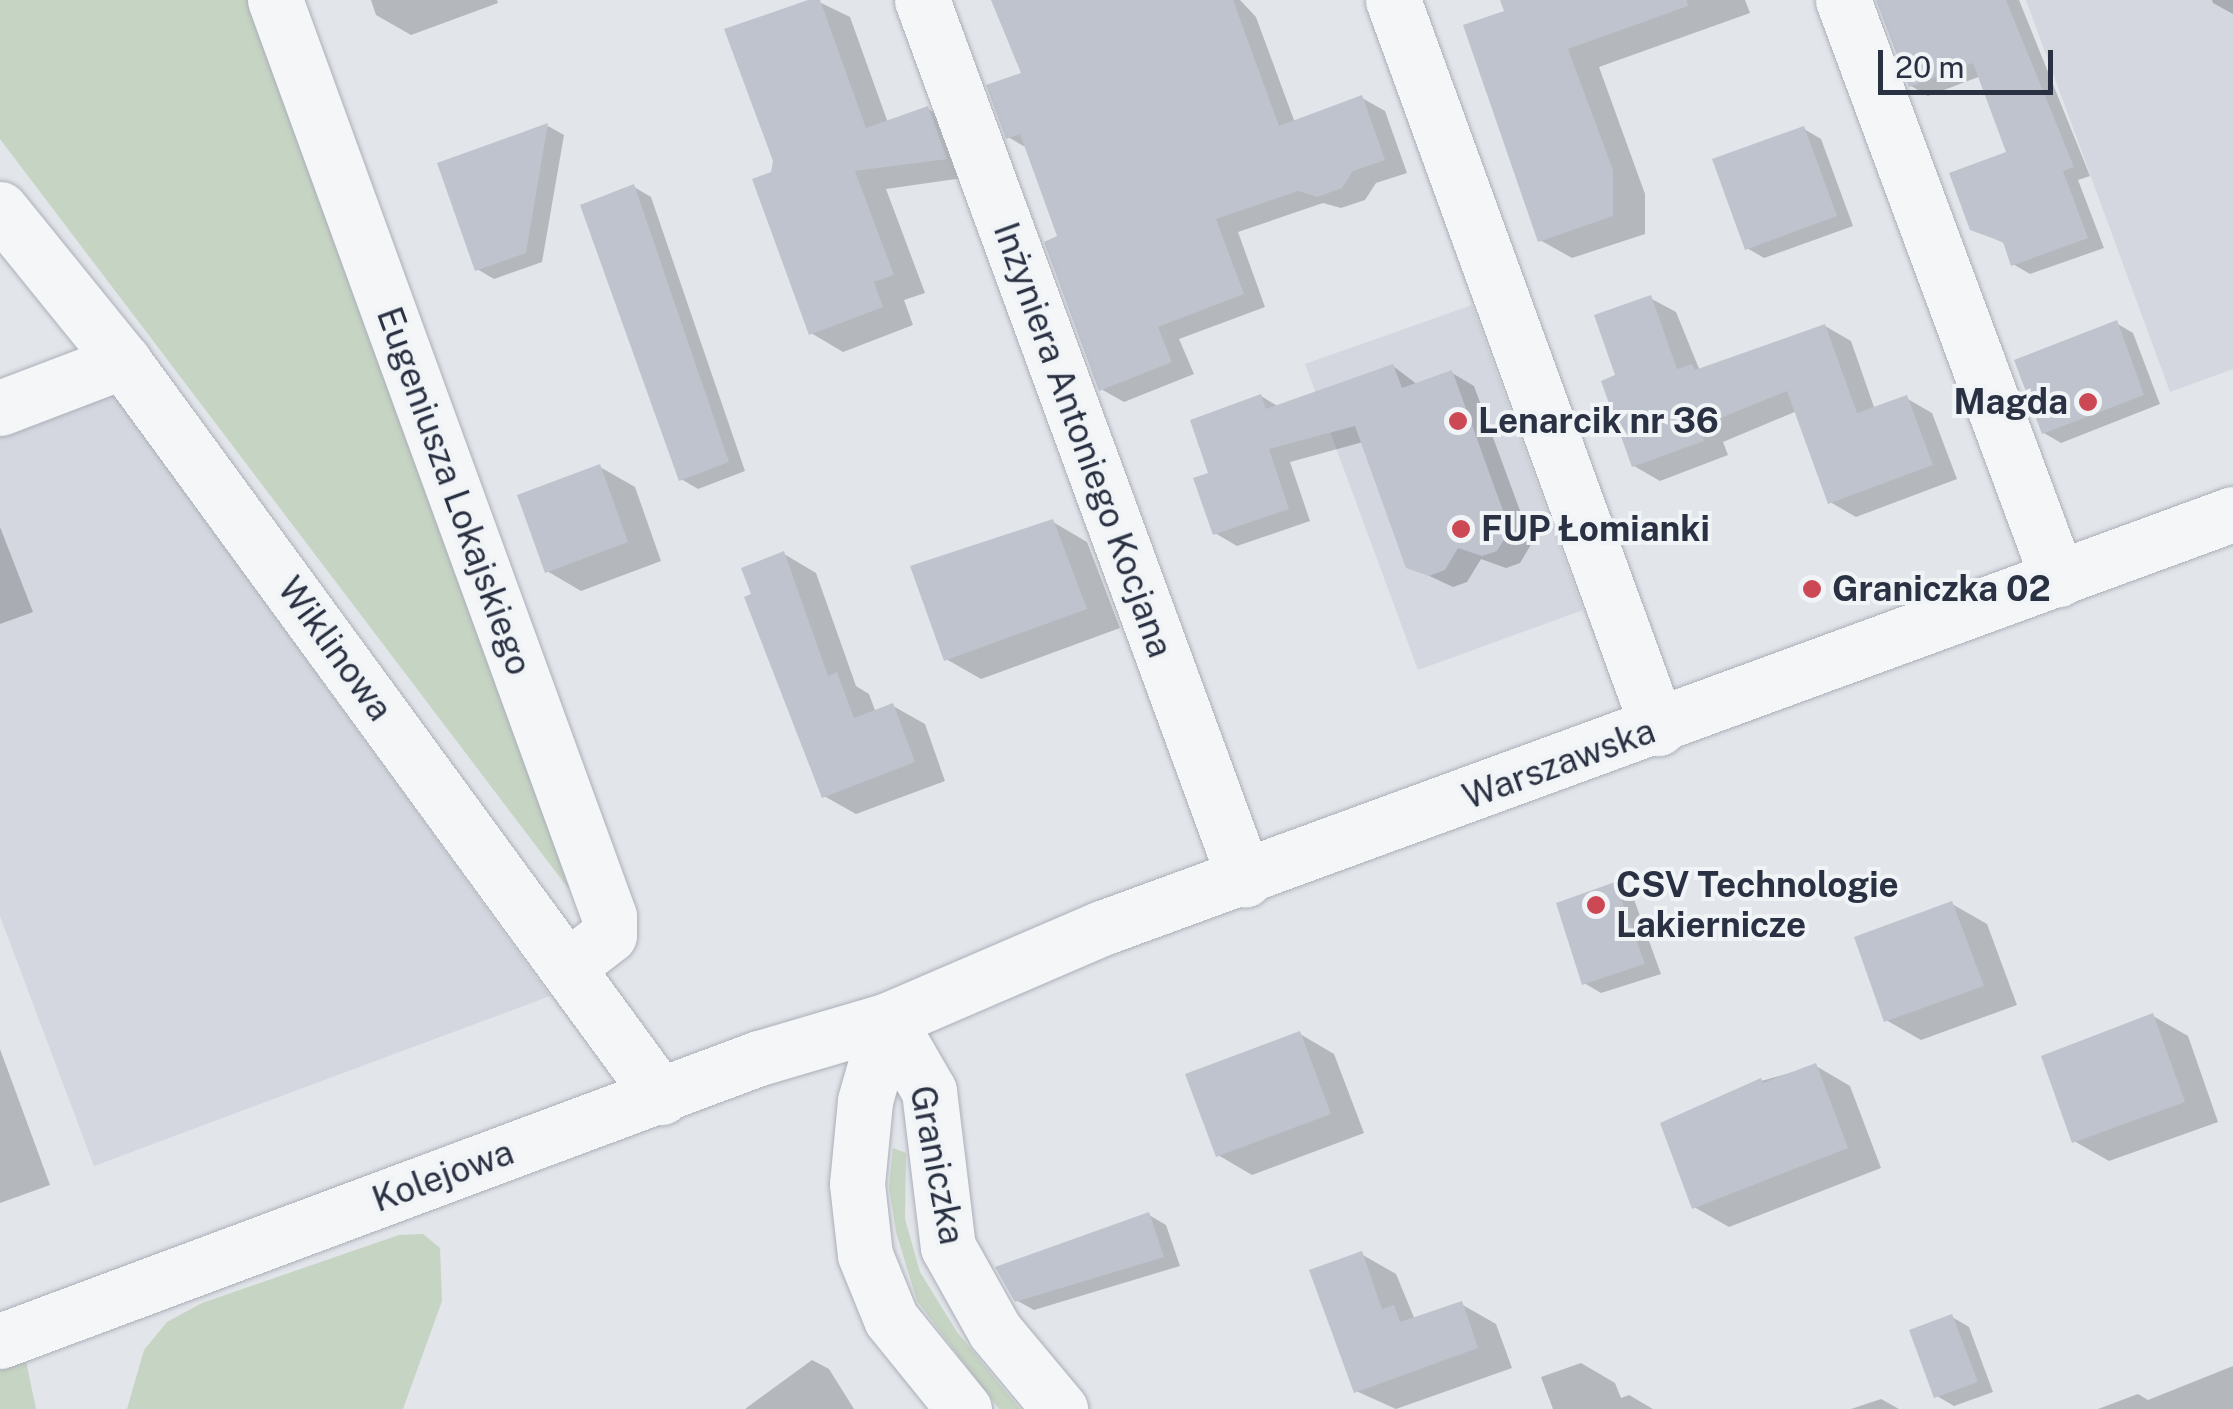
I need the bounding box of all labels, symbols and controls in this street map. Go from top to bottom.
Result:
scale bar [1883,30,2058,92]
text: 20 m [1895,49,1964,85]
street label: Inżyniera Antoniego Kocjana [985,217,1181,663]
street label: Eugeniusza Lokajskiego [368,301,540,681]
place label: Magda [1953,381,2068,423]
marker: Magda [2077,391,2099,413]
place label: Lenarcik nr 36 [1478,400,1719,442]
marker: Lenarcik nr 36 [1447,410,1469,432]
place label: FUP Łomianki [1481,508,1710,550]
marker: FUP Łomianki [1450,518,1472,540]
place label: Graniczka 02 [1832,568,2051,610]
street label: Wiklinowa [269,569,401,729]
marker: Graniczka 02 [1801,578,1823,600]
street label: Warszawska [1457,710,1661,818]
place label: CSV Technologie Lakiernicze [1616,864,1899,946]
marker: CSV Technologie Lakiernicze [1585,894,1607,916]
street label: Graniczka [901,1082,973,1248]
street label: Kolejowa [367,1131,519,1221]

